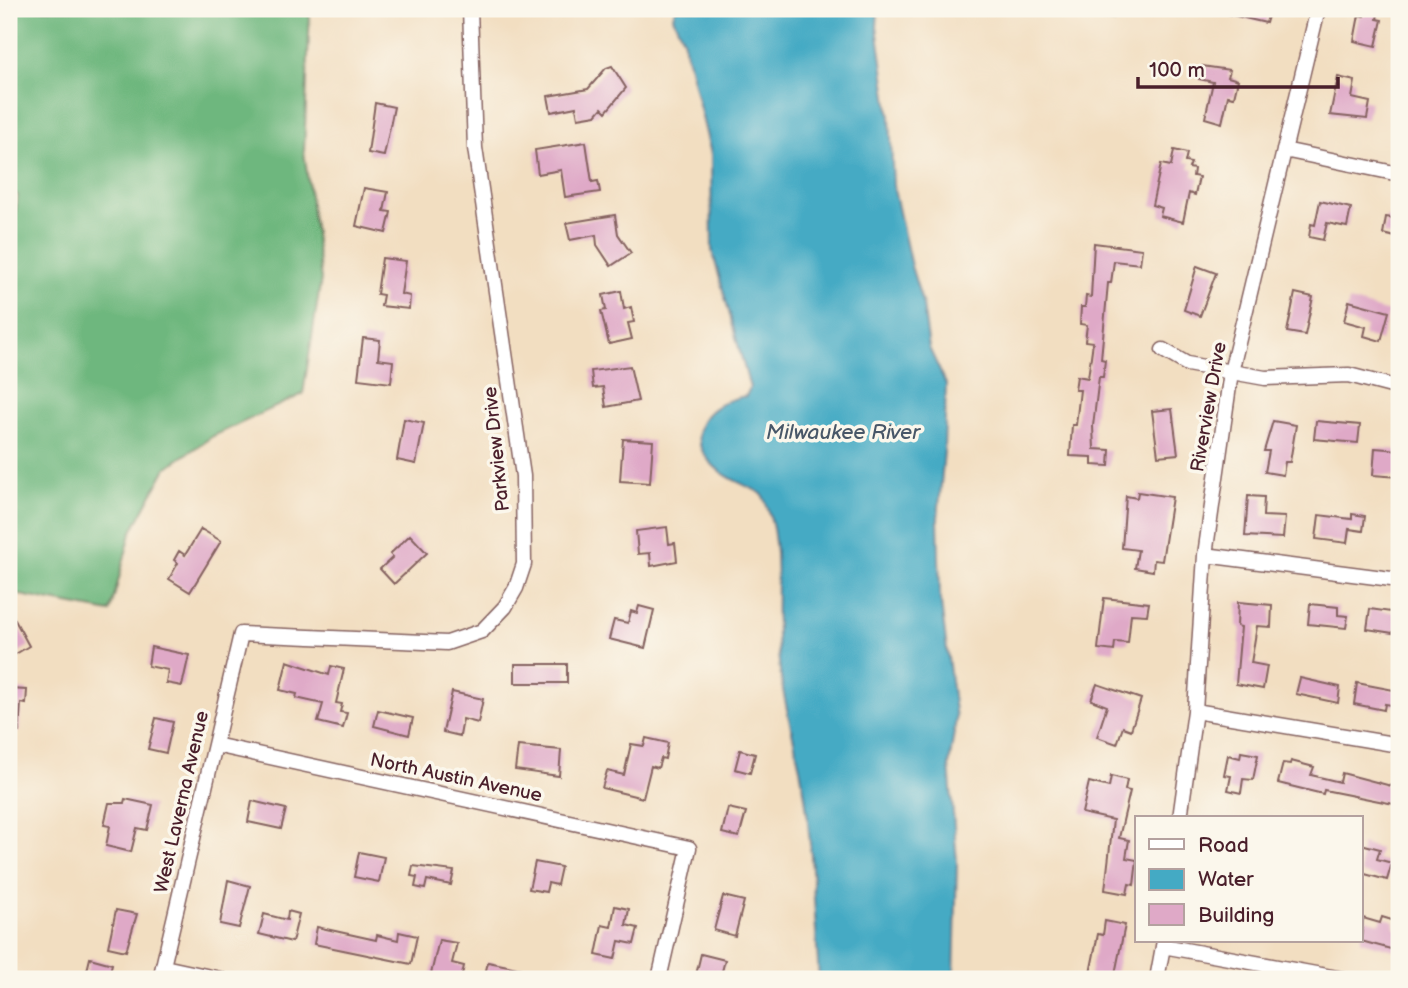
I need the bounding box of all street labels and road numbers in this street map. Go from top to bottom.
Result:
street label: Riverview Drive [1186,340,1232,474]
street label: Parkview Drive [479,385,515,513]
street label: West Laverna Avenue [150,709,214,895]
street label: North Austin Avenue [368,749,544,807]

